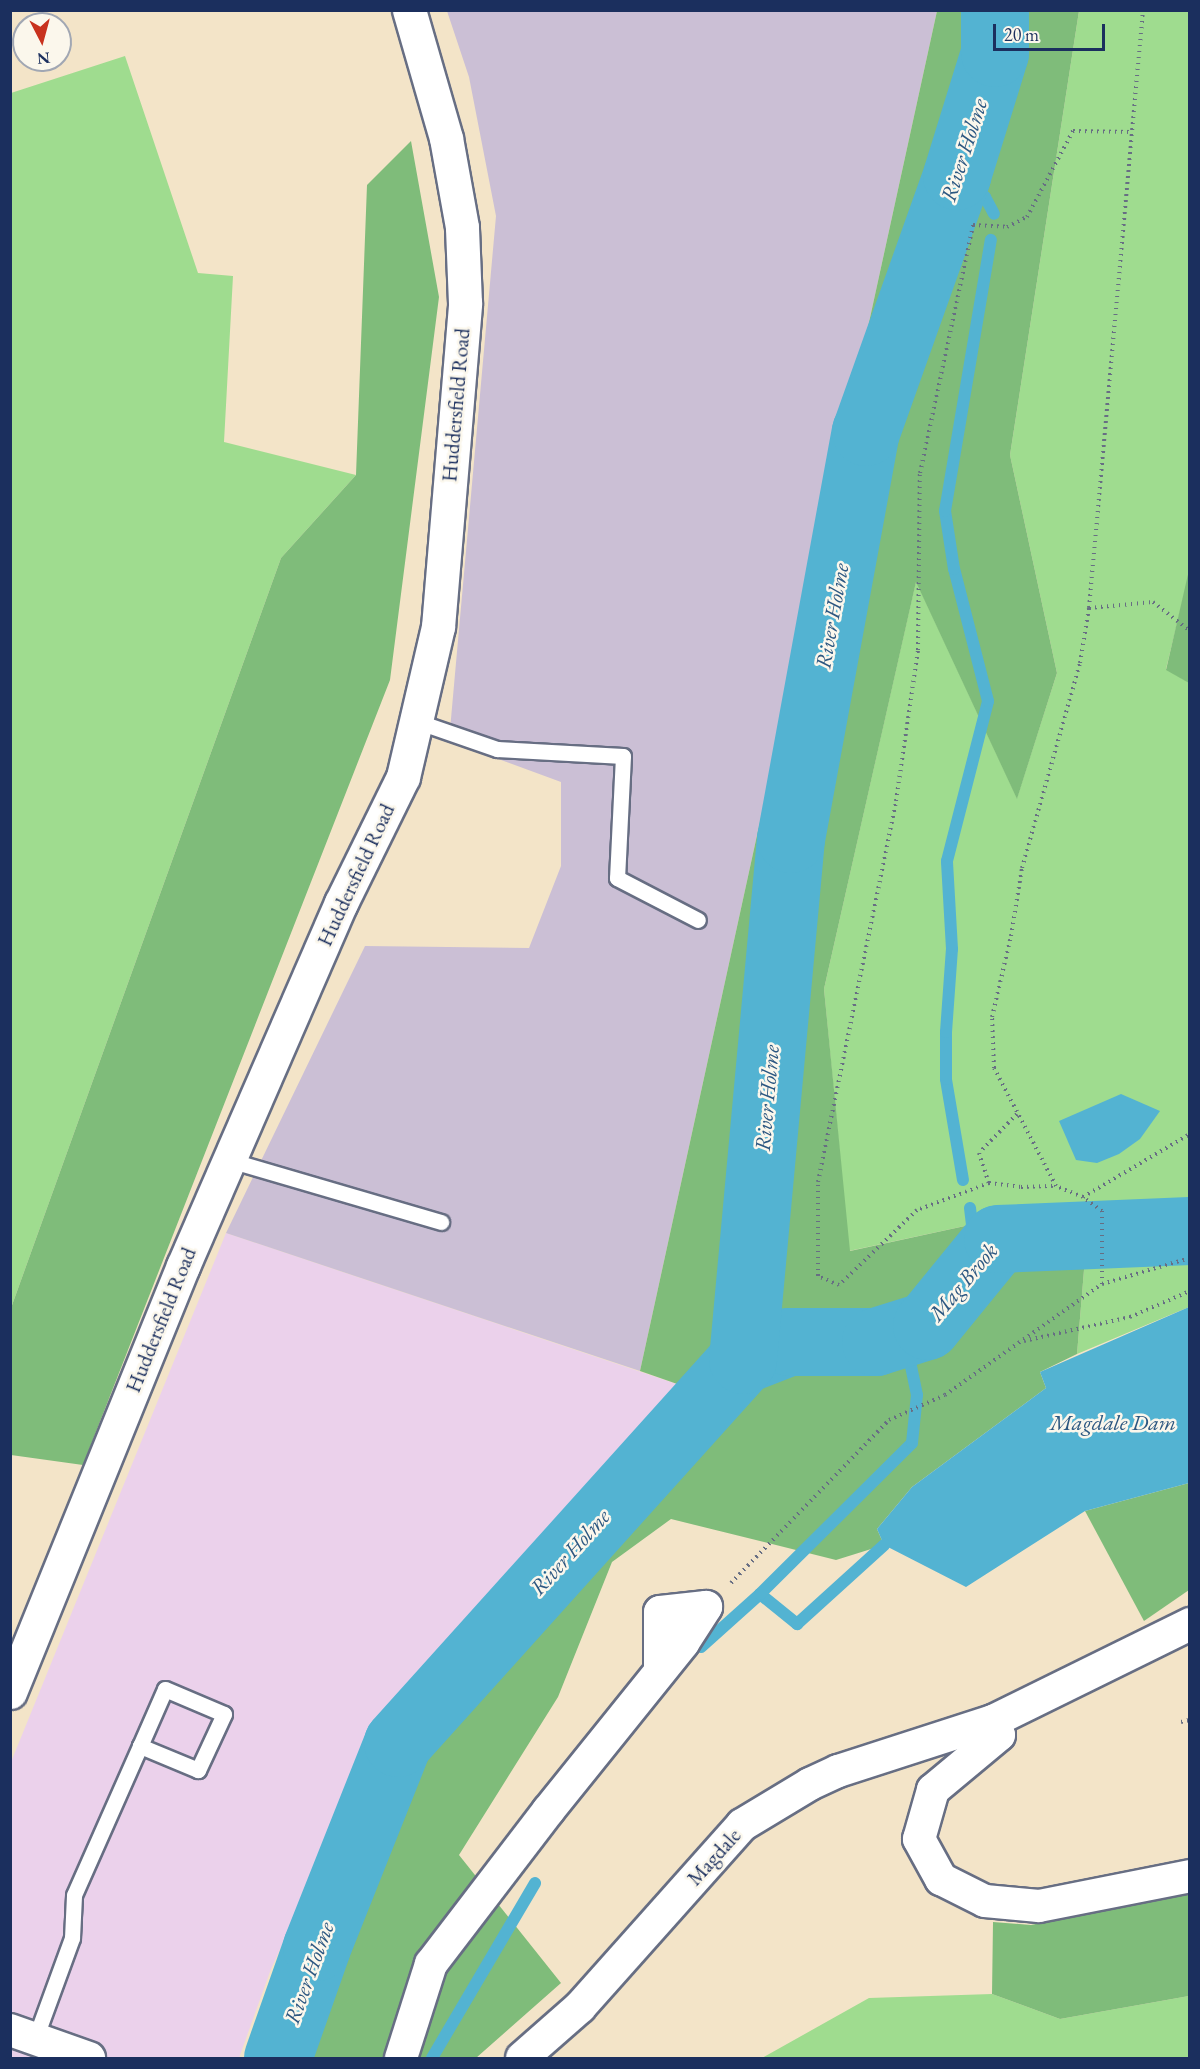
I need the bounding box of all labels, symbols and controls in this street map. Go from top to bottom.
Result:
north arrow [12,12,72,72]
scale bar [996,12,1108,50]
text: 20 m [1004,23,1039,46]
text: N [36,47,51,70]
water label: River Holme [935,95,993,205]
street label: Huddersfield Road [437,327,475,483]
water label: River Holme [810,561,854,671]
street label: Huddersfield Road [312,800,400,950]
water label: River Holme [749,1044,785,1152]
water label: Mag Brook [923,1238,1003,1326]
street label: Huddersfield Road [120,1244,202,1396]
water label: Magdale Dam [1050,1410,1176,1436]
water label: River Holme [525,1504,615,1600]
street label: Magdale [682,1823,746,1891]
water label: River Holme [278,1918,340,2028]

